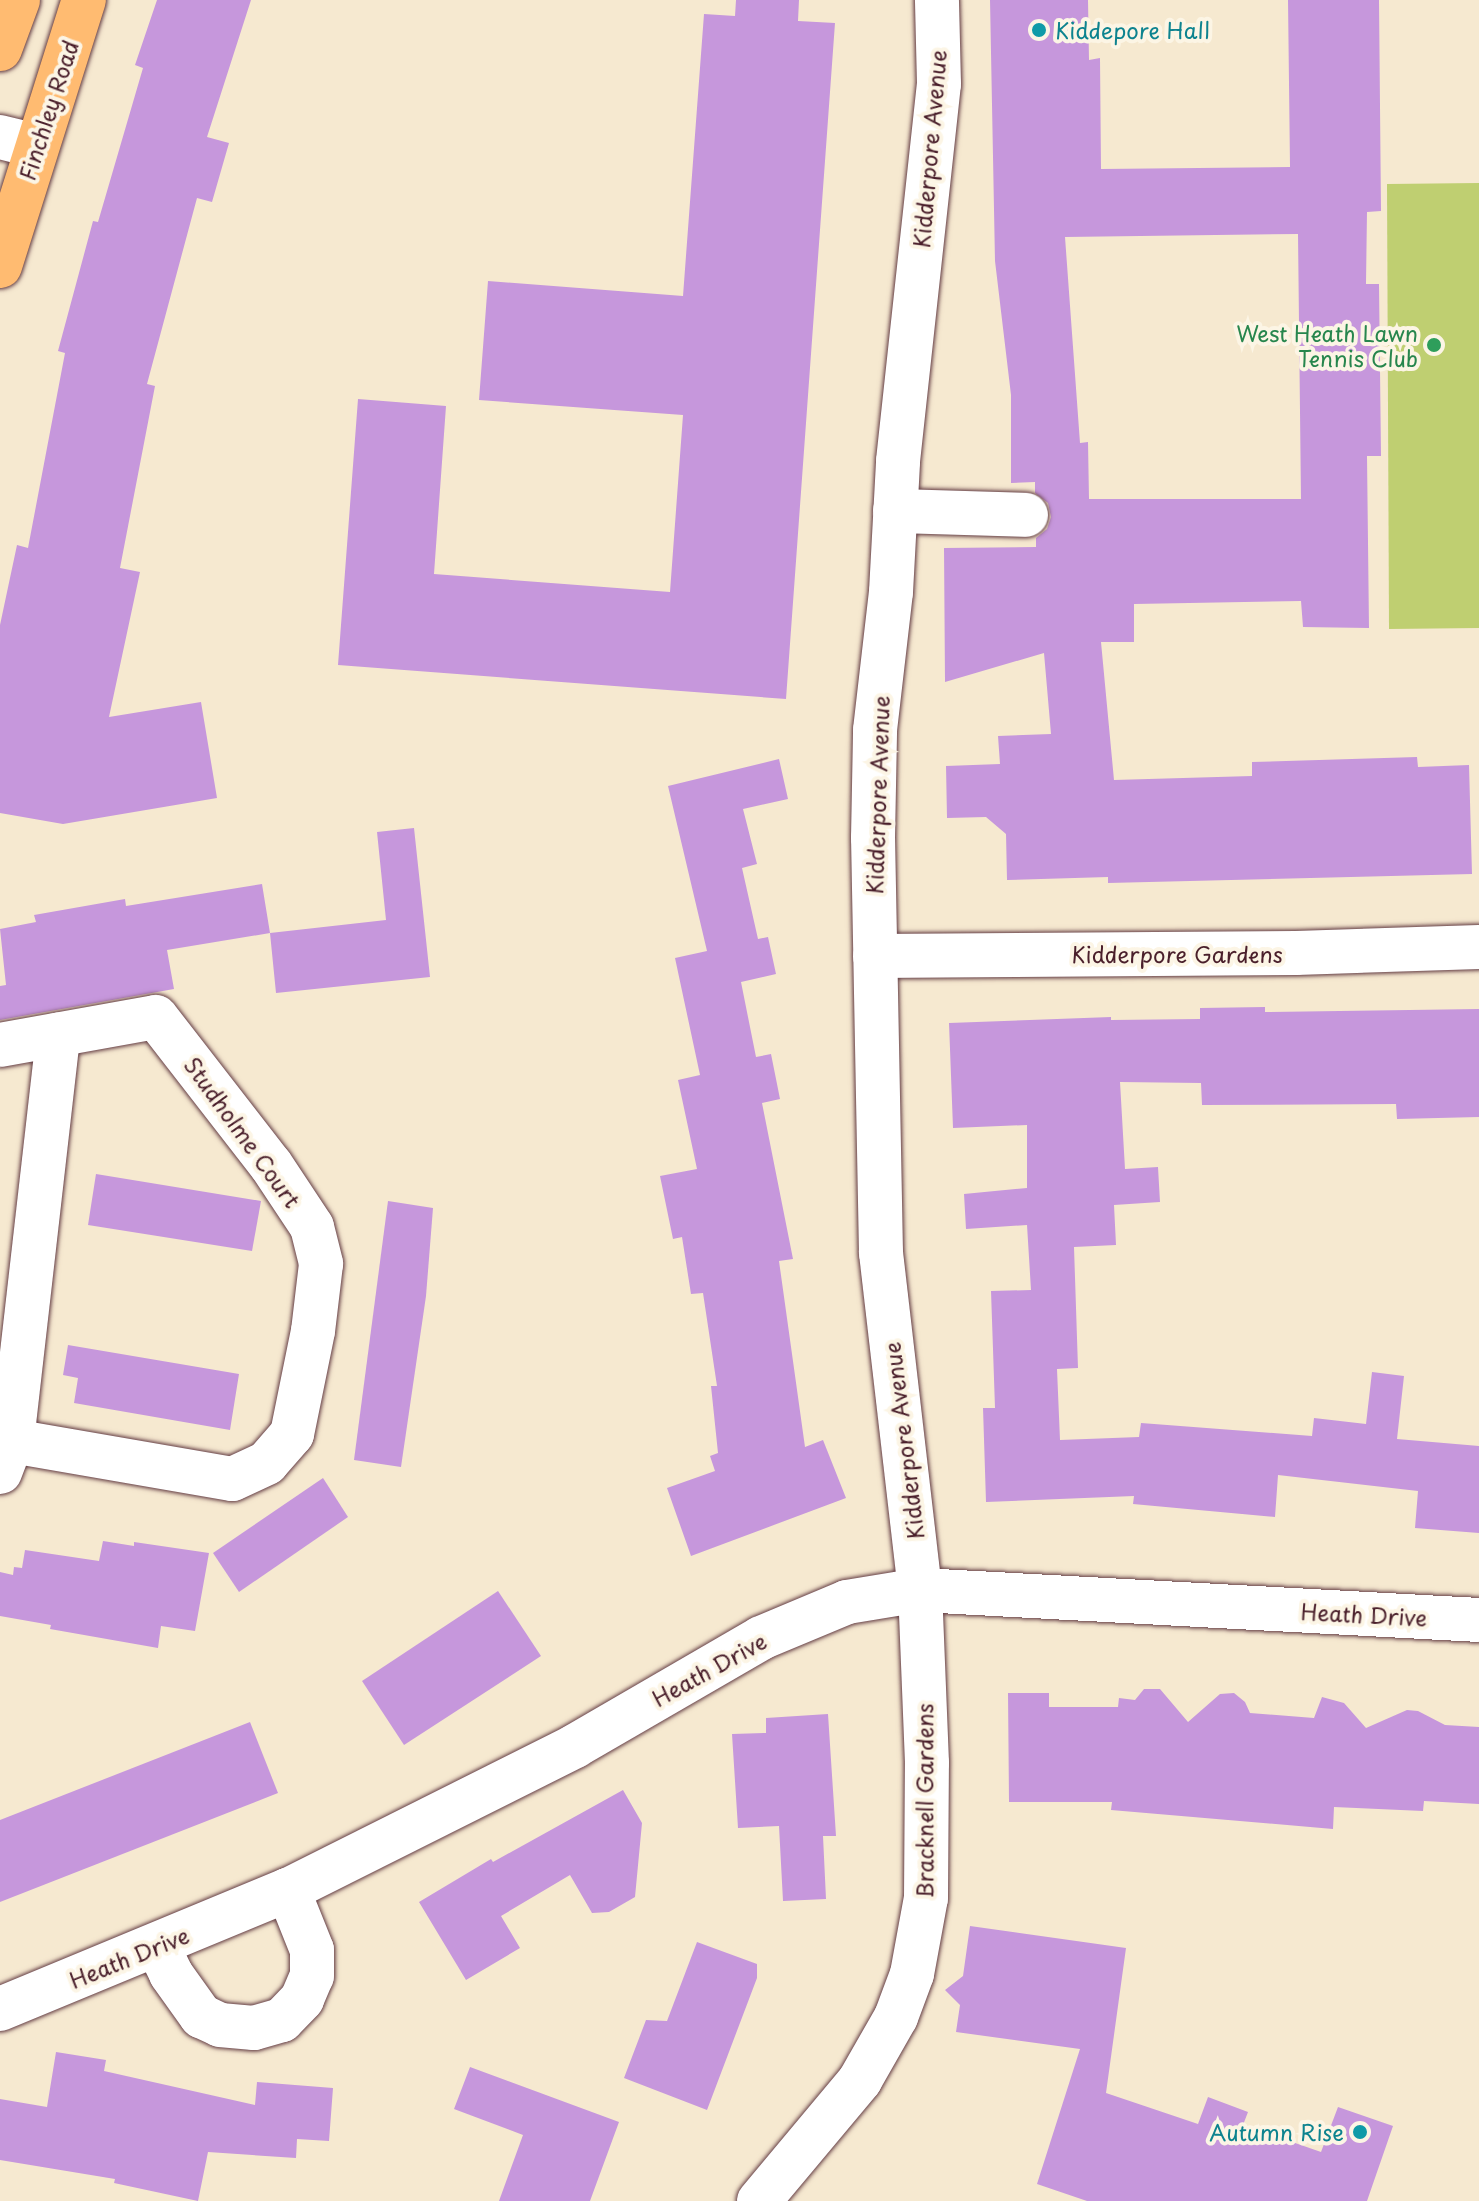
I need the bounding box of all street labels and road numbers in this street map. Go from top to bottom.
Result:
street label: Finchley Road [13,36,83,184]
street label: Kidderpore Avenue [907,49,951,249]
street label: Kidderpore Avenue [860,696,894,894]
street label: Kidderpore Gardens [1072,941,1282,967]
street label: Studholme Court [180,1052,306,1212]
street label: Kidderpore Avenue [878,1341,928,1541]
street label: Heath Drive [1300,1597,1428,1631]
street label: Heath Drive [647,1627,771,1711]
street label: Bracknell Gardens [911,1704,937,1898]
street label: Heath Drive [65,1921,193,1993]

